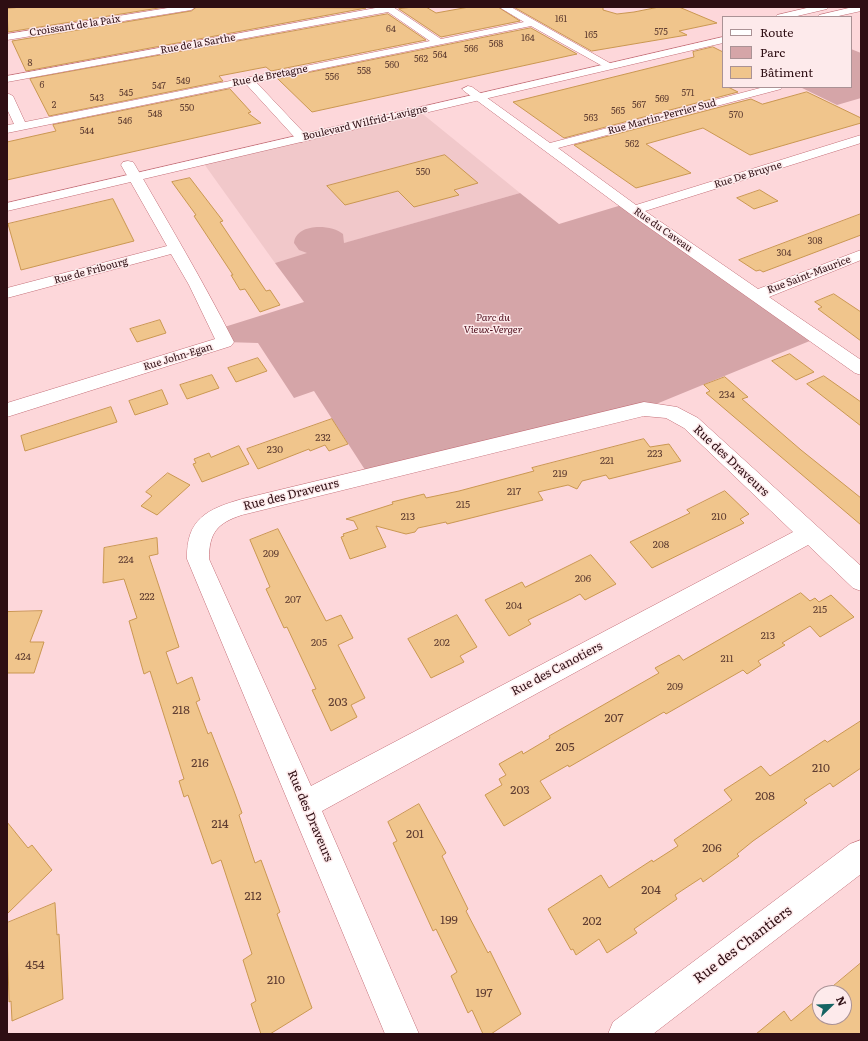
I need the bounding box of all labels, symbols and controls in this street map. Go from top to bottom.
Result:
street label: Croissant de la Paix [29,13,121,39]
house number: 161 [555,14,567,24]
legend [722,16,852,88]
text: Route [760,23,794,41]
house number: 64 [386,24,396,34]
house number: 575 [654,27,668,37]
house number: 165 [584,30,598,40]
street label: Rue de la Sarthe [160,31,236,57]
house number: 164 [521,33,535,43]
house number: 568 [489,39,503,49]
text: Parc [760,43,785,61]
house number: 566 [464,44,478,54]
house number: 564 [433,50,447,60]
house number: 562 [414,54,428,64]
house number: 8 [28,58,32,68]
house number: 560 [385,60,399,70]
street label: Rue de Bretagne [231,63,309,89]
text: Bâtiment [760,63,813,81]
house number: 558 [357,66,371,76]
house number: 556 [325,72,339,82]
house number: 549 [176,76,190,86]
house number: 6 [40,80,44,90]
house number: 547 [152,81,166,91]
house number: 545 [119,88,133,98]
house number: 571 [682,88,694,98]
house number: 543 [90,93,104,103]
house number: 569 [655,94,669,104]
street label: Rue Martin-Perrier Sud [606,97,718,137]
house number: 2 [52,100,56,110]
house number: 567 [632,100,646,110]
house number: 550 [180,103,194,113]
street label: Boulevard Wilfrid-Lavigne [301,103,429,143]
house number: 565 [611,106,625,116]
house number: 548 [148,109,162,119]
house number: 570 [729,110,743,120]
house number: 563 [584,113,598,123]
house number: 546 [118,116,132,126]
house number: 544 [80,126,94,136]
house number: 562 [625,139,639,149]
street label: Rue De Bruyne [713,159,783,191]
house number: 550 [416,167,430,177]
street label: Rue du Caveau [631,205,695,255]
house number: 308 [807,236,823,246]
house number: 304 [776,248,792,258]
street label: Rue Saint-Maurice [766,254,852,296]
street label: Rue de Fribourg [53,255,129,287]
park label: Parc du Vieux-Verger [464,312,522,336]
street label: Rue John-Egan [142,341,214,373]
house number: 234 [719,389,735,401]
street label: Rue des Draveurs [690,422,772,500]
house number: 232 [315,432,331,444]
house number: 230 [267,444,283,456]
house number: 223 [647,448,663,460]
house number: 221 [600,455,614,467]
house number: 219 [553,468,567,480]
street label: Rue des Draveurs [242,476,340,514]
house number: 217 [507,486,521,498]
house number: 215 [456,499,470,511]
house number: 213 [401,511,415,523]
house number: 210 [712,511,726,523]
house number: 208 [653,539,669,551]
house number: 209 [263,548,279,560]
house number: 224 [118,554,134,566]
house number: 206 [575,573,591,585]
house number: 222 [139,591,155,603]
house number: 207 [285,594,301,606]
house number: 204 [506,600,522,612]
house number: 215 [813,604,827,616]
house number: 213 [761,630,775,642]
house number: 205 [311,637,327,649]
house number: 202 [434,637,450,649]
street label: Rue des Canotiers [509,639,605,699]
house number: 424 [15,651,31,663]
house number: 211 [720,653,734,665]
house number: 209 [667,681,683,693]
house number: 203 [328,695,348,709]
house number: 218 [172,703,190,717]
house number: 207 [604,711,624,725]
house number: 205 [555,740,575,754]
house number: 216 [191,756,209,770]
house number: 210 [812,761,830,775]
street label: Rue des Draveurs [284,768,336,864]
house number: 203 [510,783,530,797]
house number: 208 [755,789,775,803]
house number: 214 [211,817,229,831]
house number: 201 [406,827,424,841]
house number: 206 [702,841,722,855]
house number: 204 [641,883,661,897]
house number: 212 [244,889,262,903]
street label: Rue des Chantiers [691,903,795,987]
house number: 199 [440,913,458,927]
house number: 202 [583,914,601,928]
house number: 454 [25,958,45,972]
house number: 210 [267,973,285,987]
north arrow [812,985,852,1025]
house number: 197 [475,986,493,1000]
text: N [833,993,851,1008]

